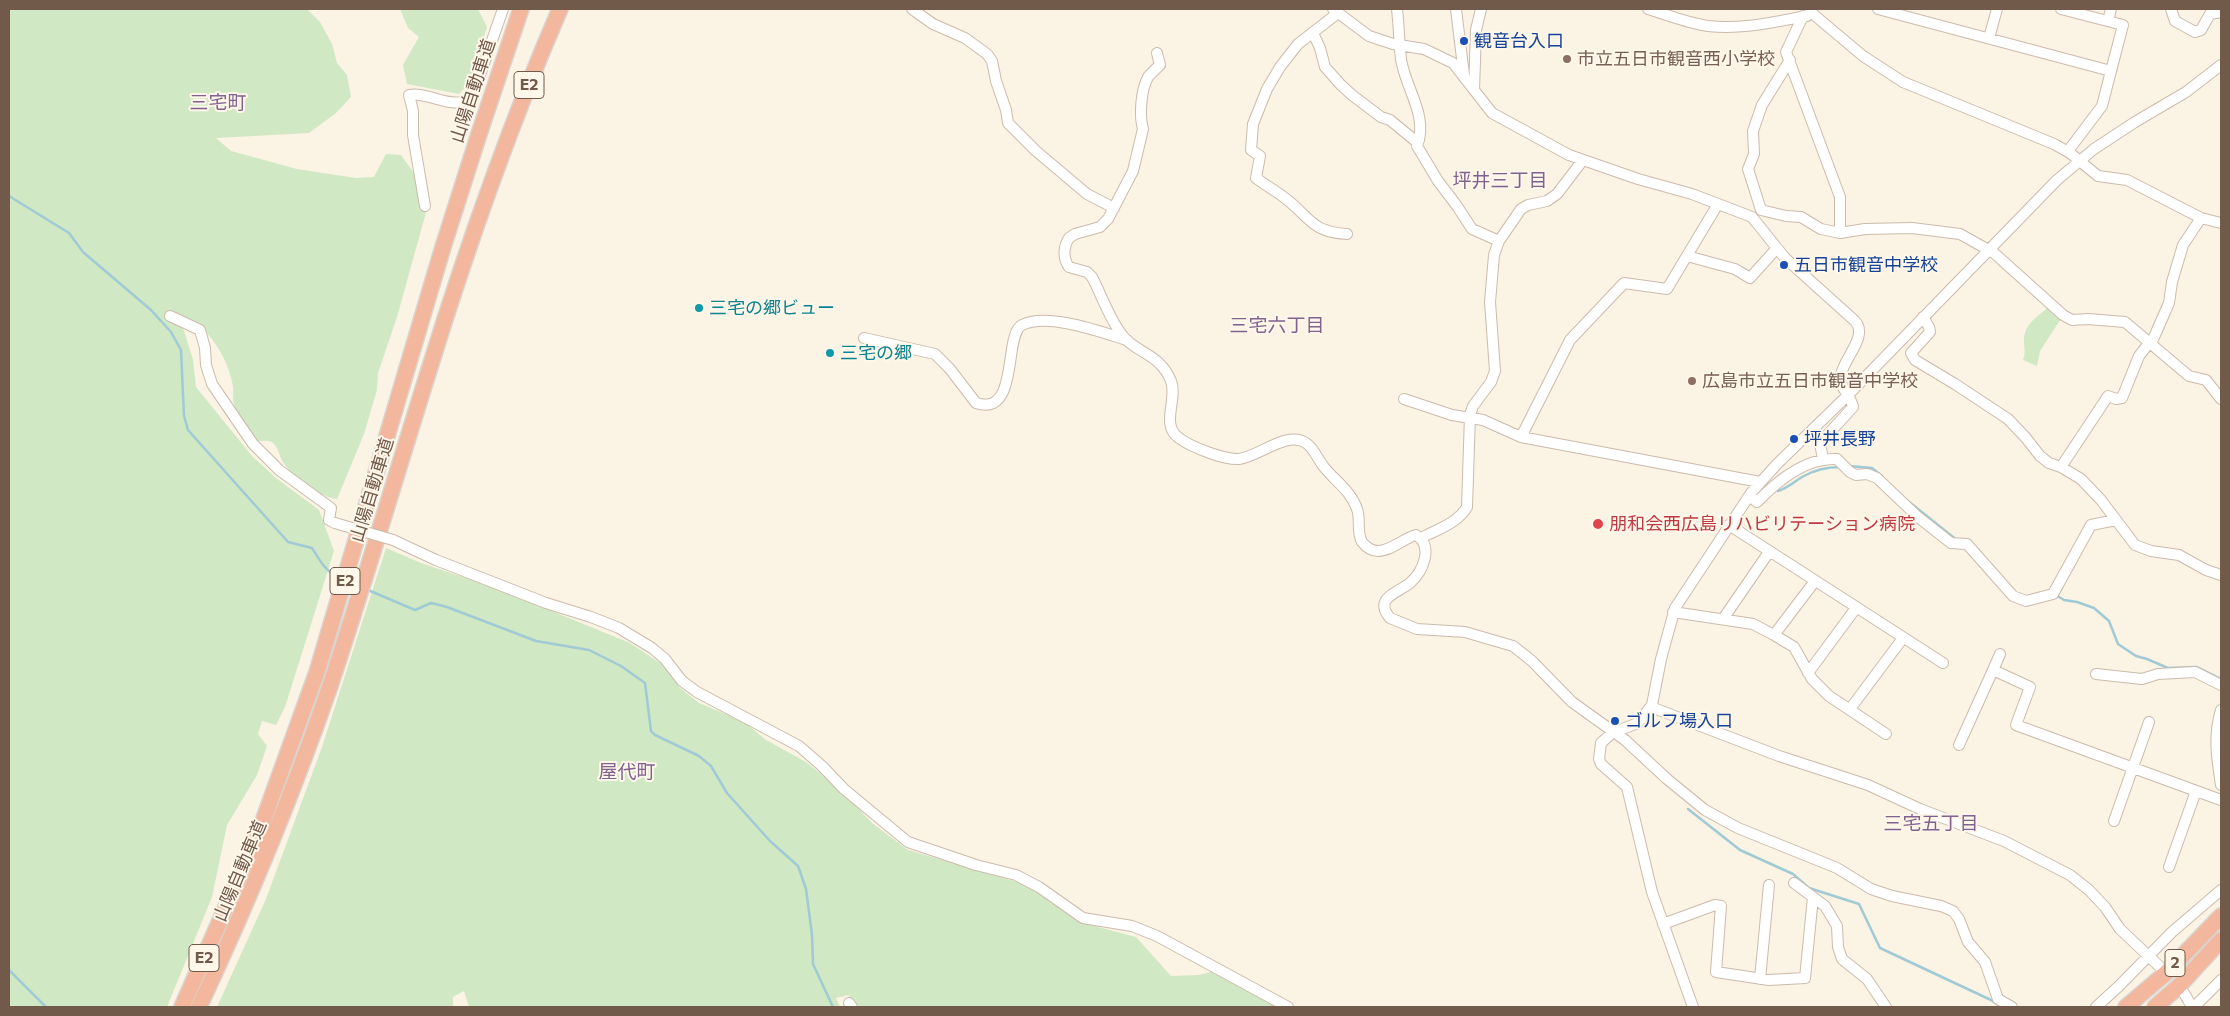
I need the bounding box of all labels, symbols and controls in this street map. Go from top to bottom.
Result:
place label: 観音台入口 [1474,30,1564,52]
marker: 観音台入口 [1458,35,1470,47]
street label: 山陽自動車道 [446,36,500,146]
place label: 市立五日市観音西小学校 [1577,48,1775,70]
marker: 市立五日市観音西小学校 [1561,53,1573,65]
road number: E2 [514,72,544,98]
district label: 三宅町 [190,92,246,114]
district label: 坪井三丁目 [1453,170,1547,192]
place label: 五日市観音中学校 [1794,254,1938,276]
marker: 五日市観音中学校 [1778,259,1790,271]
place label: 三宅の郷ビュー [709,297,835,319]
marker: 三宅の郷ビュー [693,302,705,314]
district label: 三宅六丁目 [1230,315,1324,337]
place label: 三宅の郷 [840,342,912,364]
marker: 三宅の郷 [824,347,836,359]
place label: 広島市立五日市観音中学校 [1702,370,1918,392]
marker: 広島市立五日市観音中学校 [1686,375,1698,387]
place label: 坪井長野 [1804,428,1876,450]
marker: 坪井長野 [1788,433,1800,445]
street label: 山陽自動車道 [346,435,398,545]
place label: 朋和会西広島リハビリテーション病院 [1609,513,1915,535]
marker: 朋和会西広島リハビリテーション病院 [1591,517,1605,531]
road number: E2 [330,568,360,594]
place label: ゴルフ場入口 [1625,710,1733,732]
marker: ゴルフ場入口 [1609,715,1621,727]
district label: 屋代町 [599,761,655,783]
district label: 三宅五丁目 [1884,813,1978,835]
street label: 山陽自動車道 [209,817,271,925]
road number: E2 [189,944,219,971]
road number: 2 [2165,950,2185,976]

